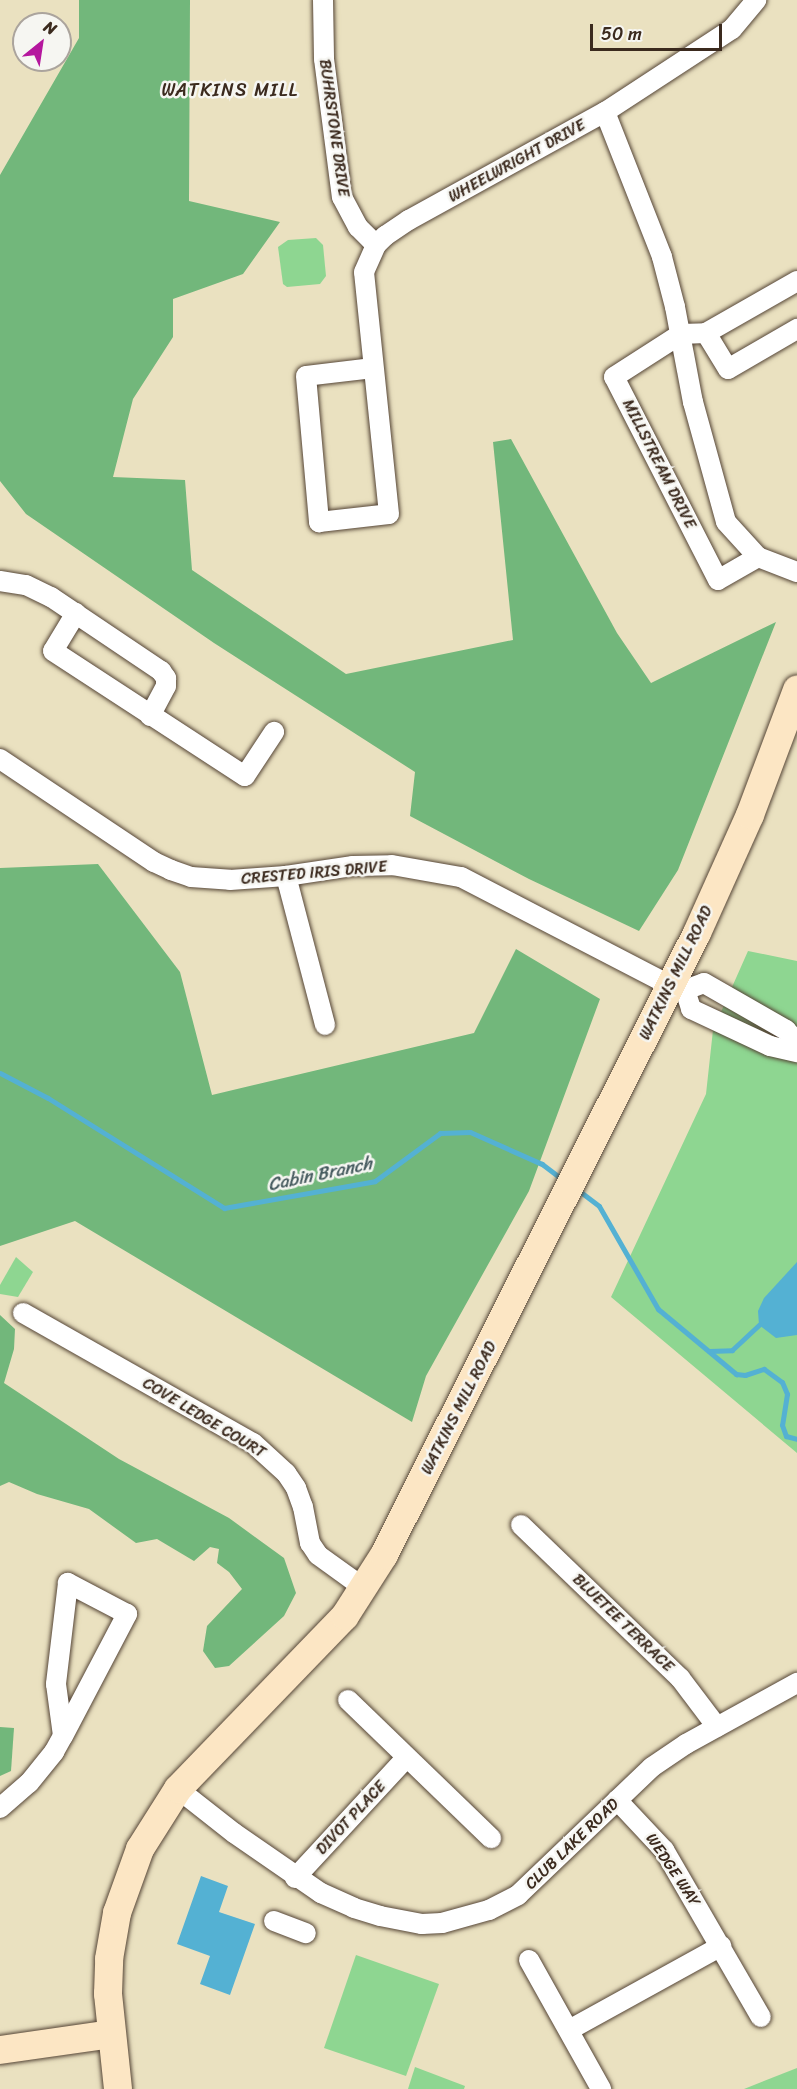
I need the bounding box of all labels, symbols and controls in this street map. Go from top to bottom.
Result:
north arrow [12,12,72,72]
text: N [38,12,62,43]
scale bar [593,12,725,50]
text: 50 m [601,18,642,50]
street label: BUHRSTONE DRIVE [315,58,353,198]
district label: WATKINS MILL [162,79,298,101]
street label: WHEELWRIGHT DRIVE [445,115,589,207]
street label: MILLSTREAM DRIVE [618,396,700,532]
street label: CRESTED IRIS DRIVE [240,857,388,889]
street label: WATKINS MILL ROAD [635,902,717,1044]
water label: Cabin Branch [266,1152,374,1196]
street label: WATKINS MILL ROAD [417,1338,501,1478]
street label: COVE LEDGE COURT [139,1374,269,1462]
street label: BLUETEE TERRACE [568,1570,678,1676]
street label: DIVOT PLACE [312,1777,390,1859]
street label: CLUB LAKE ROAD [521,1794,623,1894]
street label: WEDGE WAY [641,1830,705,1910]

